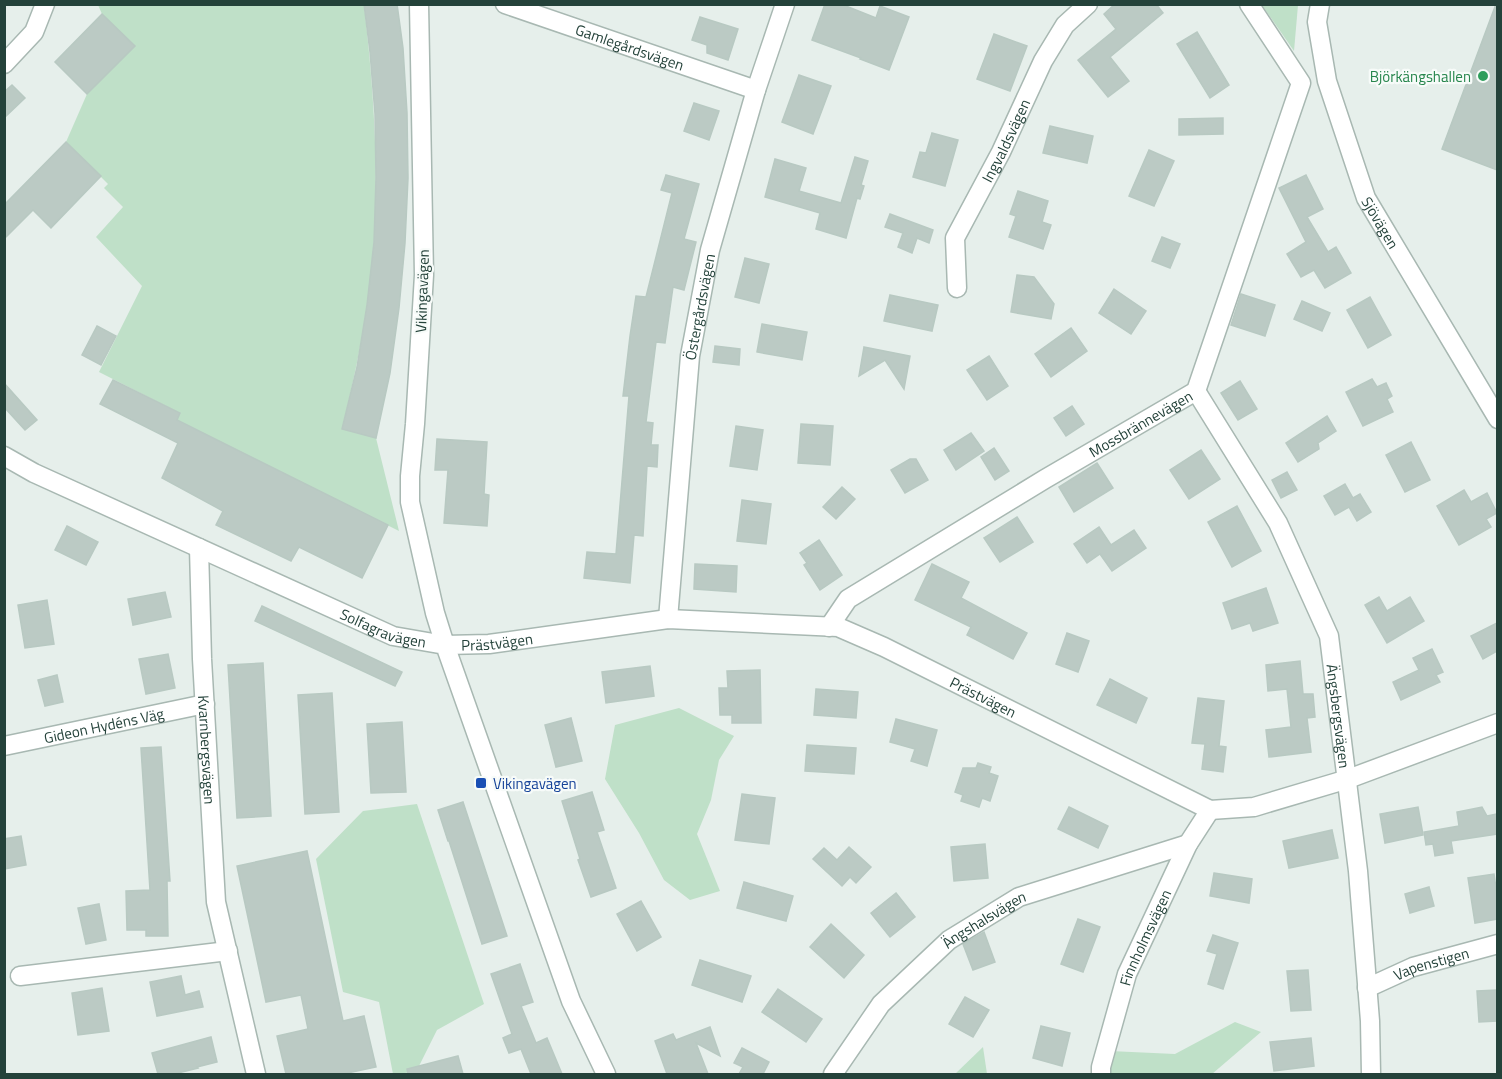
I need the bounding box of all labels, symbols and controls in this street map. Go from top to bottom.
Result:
street label: Gamlegårdsvägen [573,18,687,76]
place label: Björkängshallen [1370,65,1471,88]
marker: Björkängshallen [1476,69,1490,83]
street label: Ingvaldsvägen [975,95,1036,186]
street label: Sjövägen [1356,192,1405,253]
street label: Vikingavägen [409,249,435,333]
street label: Östergårdsvägen [678,252,721,362]
street label: Mossbrännevägen [1084,384,1197,463]
street label: Solfagravägen [336,602,428,653]
street label: Prästvägen [461,627,534,656]
street label: Ängsbergsvägen [1321,663,1357,769]
street label: Prästvägen [946,670,1021,723]
street label: Kvarnbergsvägen [193,695,222,805]
street label: Gideon Hydéns Väg [42,701,166,749]
place label: Vikingavägen [493,772,577,795]
marker: Vikingavägen [474,776,488,790]
street label: Ängshalsvägen [936,884,1029,953]
street label: Finnholmsvägen [1113,885,1177,988]
street label: Vapenstigen [1389,941,1472,986]

